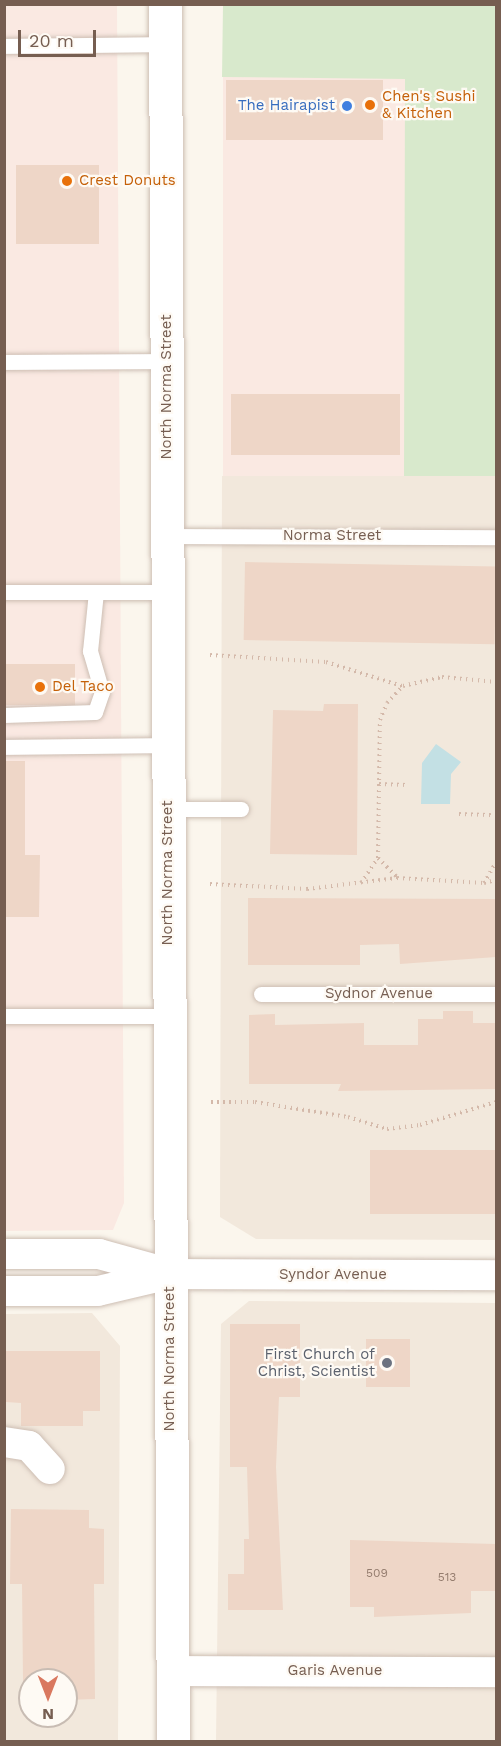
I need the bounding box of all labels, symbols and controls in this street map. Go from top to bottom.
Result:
scale bar [21,18,99,56]
text: 20 m [29,30,74,51]
place label: Chen's Sushi & Kitchen [382,87,475,122]
place label: The Hairapist [238,97,335,115]
marker: Chen's Sushi & Kitchen [363,98,377,112]
marker: The Hairapist [340,99,354,113]
place label: Crest Donuts [79,172,176,190]
marker: Crest Donuts [60,174,74,188]
street label: North Norma Street [158,314,176,460]
street label: Norma Street [282,527,382,545]
place label: Del Taco [52,678,115,696]
marker: Del Taco [33,680,47,694]
street label: North Norma Street [159,800,177,946]
street label: Sydnor Avenue [325,985,433,1003]
street label: Syndor Avenue [279,1266,387,1284]
street label: North Norma Street [161,1286,179,1432]
place label: First Church of Christ, Scientist [258,1345,375,1380]
marker: First Church of Christ, Scientist [380,1356,394,1370]
house number: 509 [366,1567,388,1581]
house number: 513 [438,1571,456,1585]
street label: Garis Avenue [287,1662,383,1680]
north arrow [18,1668,78,1728]
text: N [42,1705,54,1724]

